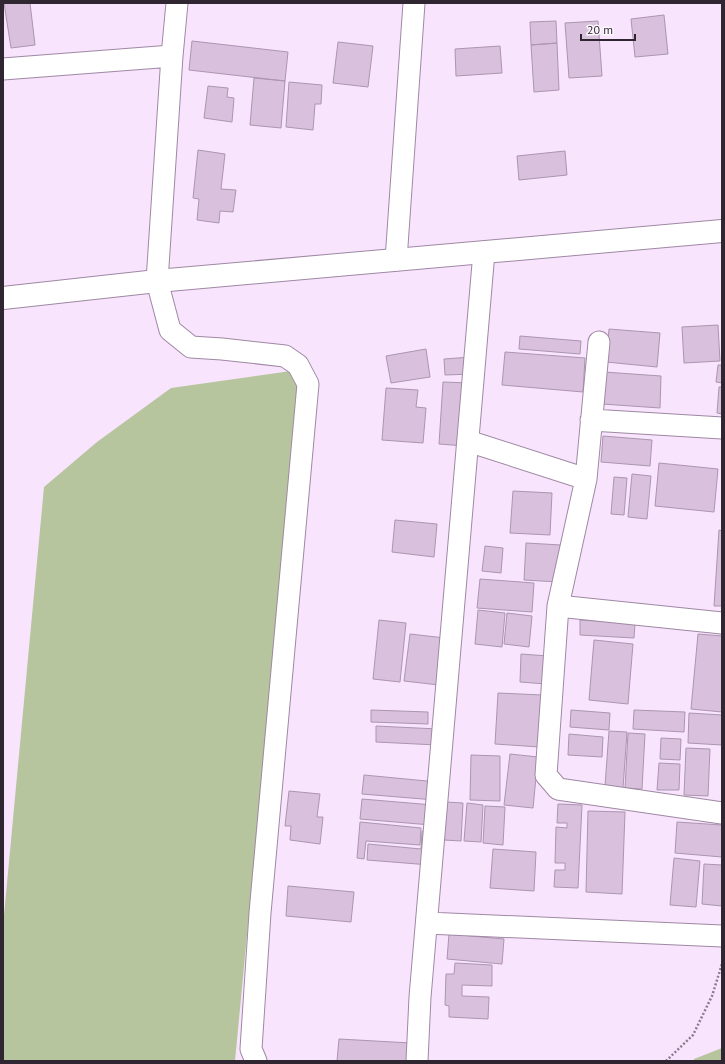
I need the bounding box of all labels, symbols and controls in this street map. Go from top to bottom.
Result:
scale bar [581,16,635,42]
text: 20 m [587,22,613,37]

